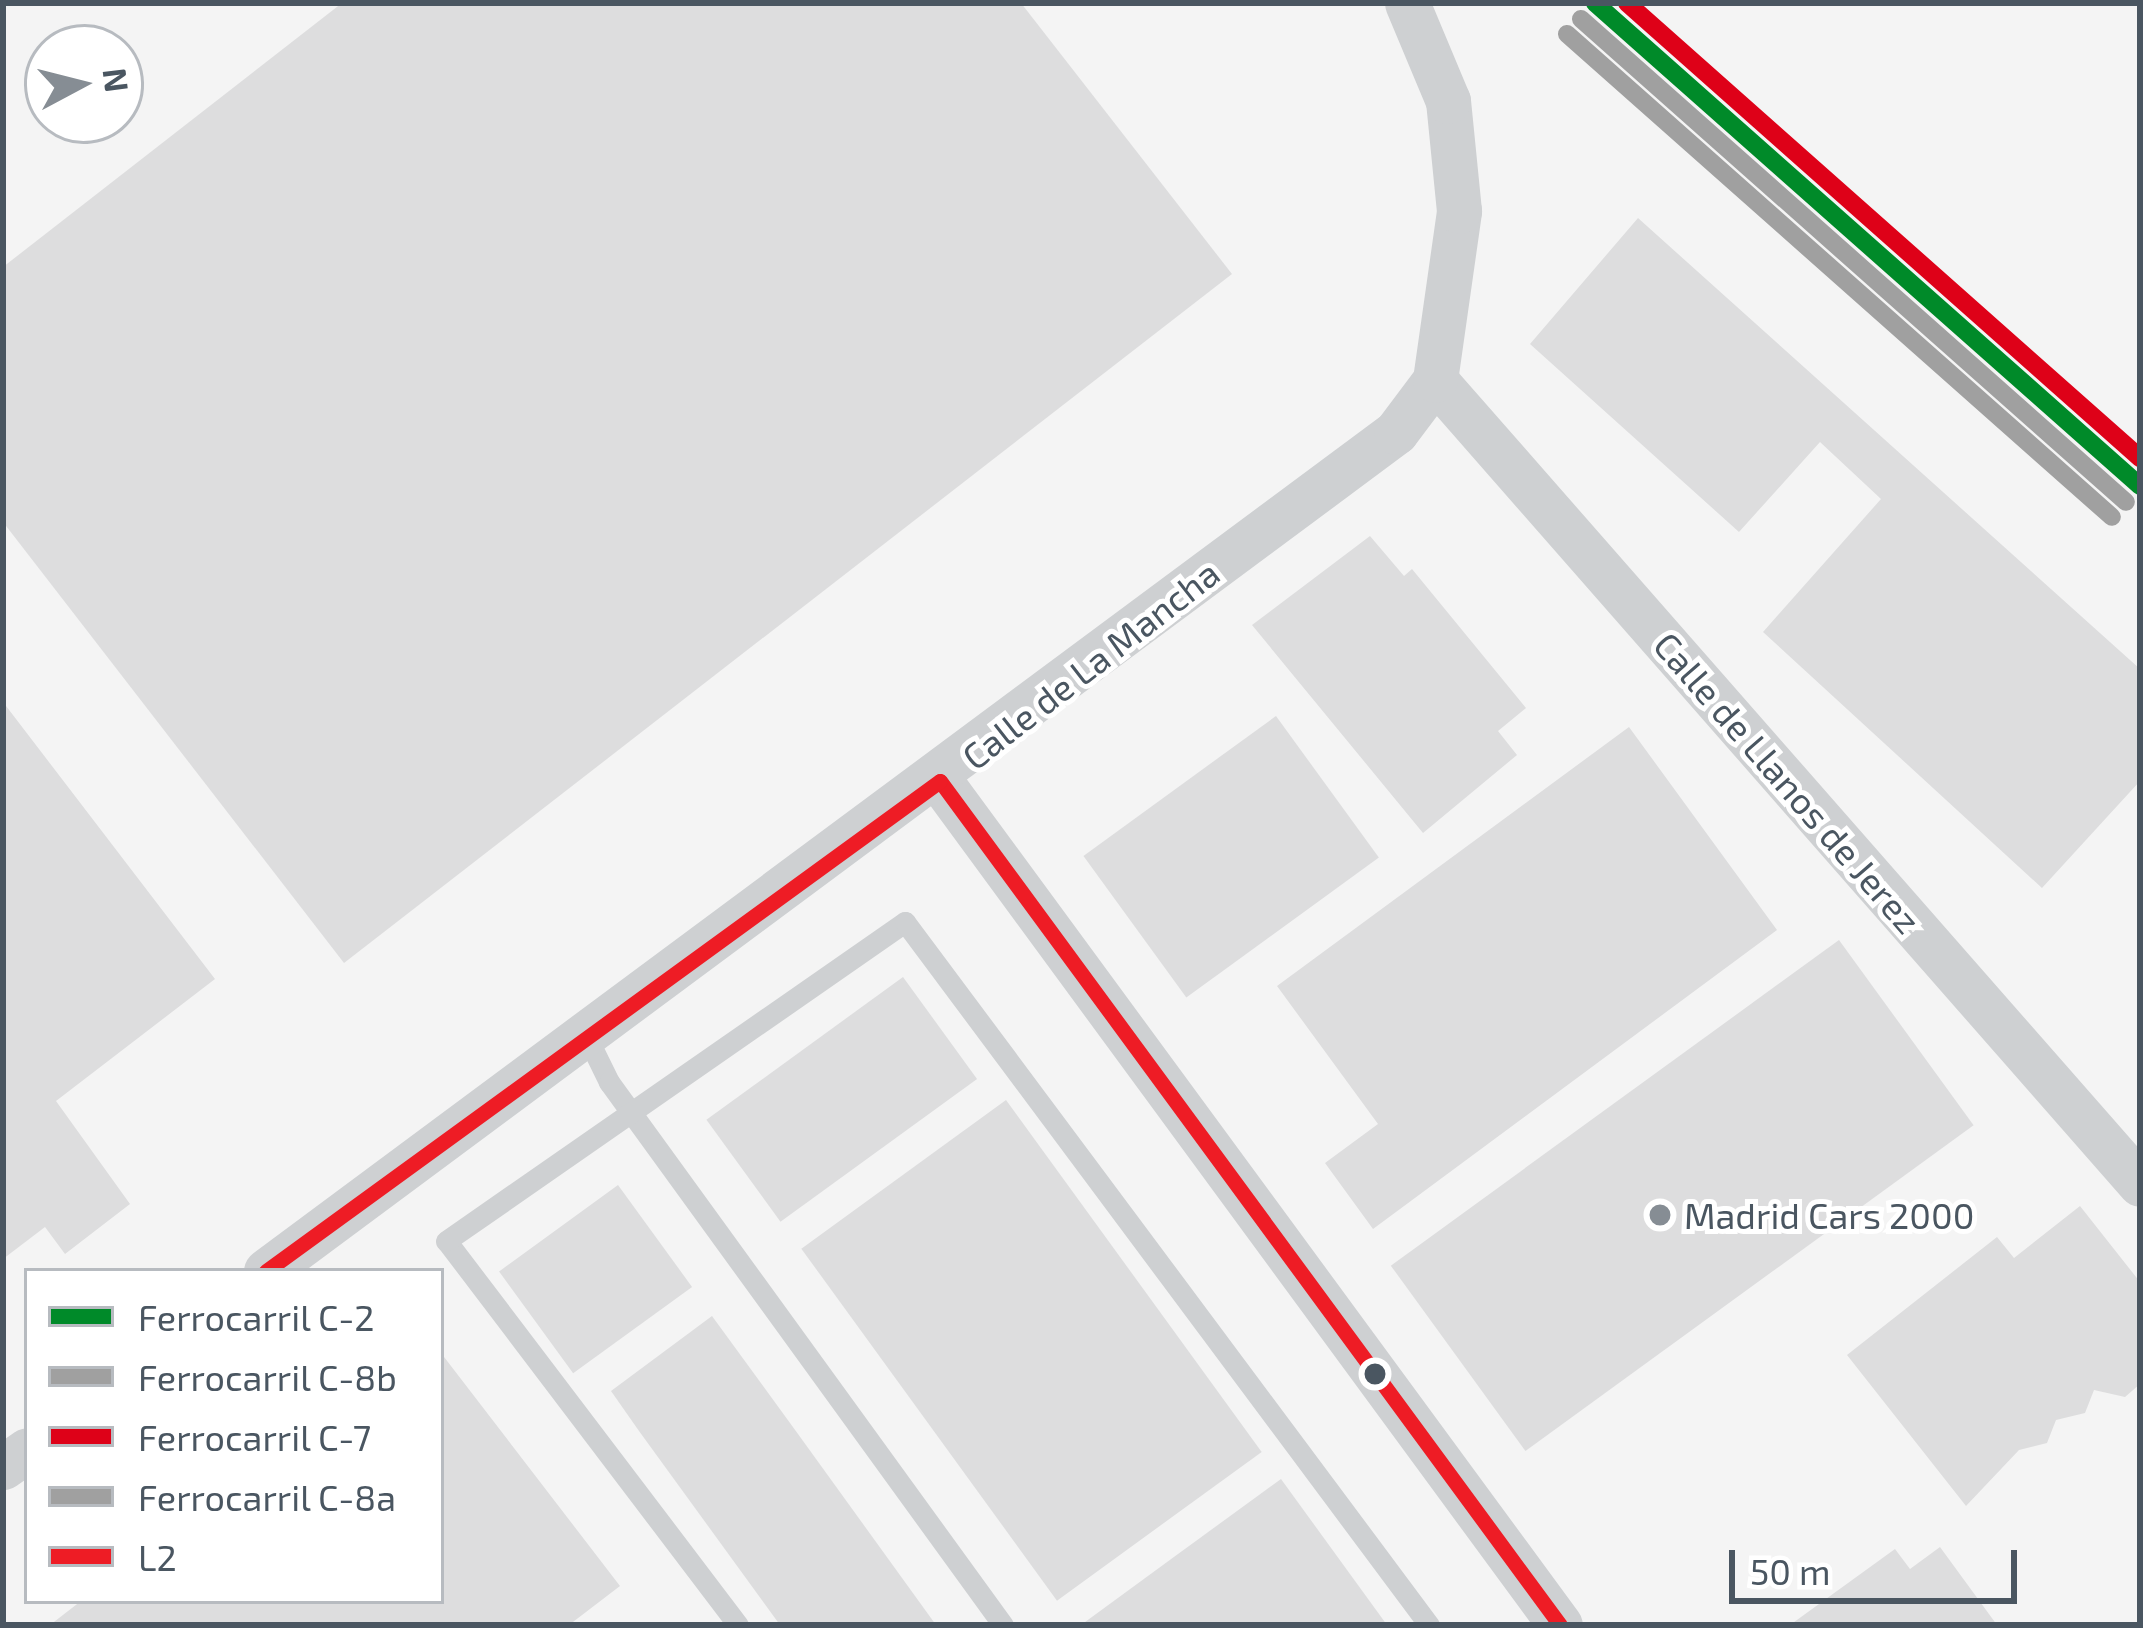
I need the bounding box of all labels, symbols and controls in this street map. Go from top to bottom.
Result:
north arrow [24,24,144,144]
text: N [95,66,138,94]
street label: Calle de La Mancha [953,550,1227,778]
street label: Calle de Llanos de Jerez [1645,623,1931,941]
place label: Madrid Cars 2000 [1684,1193,1974,1237]
marker: Madrid Cars 2000 [1647,1202,1673,1228]
legend [24,1268,444,1604]
text: Ferrocarril C-2 [138,1295,375,1338]
text: Ferrocarril C-8b [138,1355,397,1398]
unlabelled marker [1364,1363,1386,1385]
text: Ferrocarril C-7 [138,1415,371,1458]
text: Ferrocarril C-8a [138,1475,396,1518]
scale bar [1735,1526,2023,1600]
text: L2 [138,1535,177,1578]
text: 50 m [1750,1549,1831,1592]

